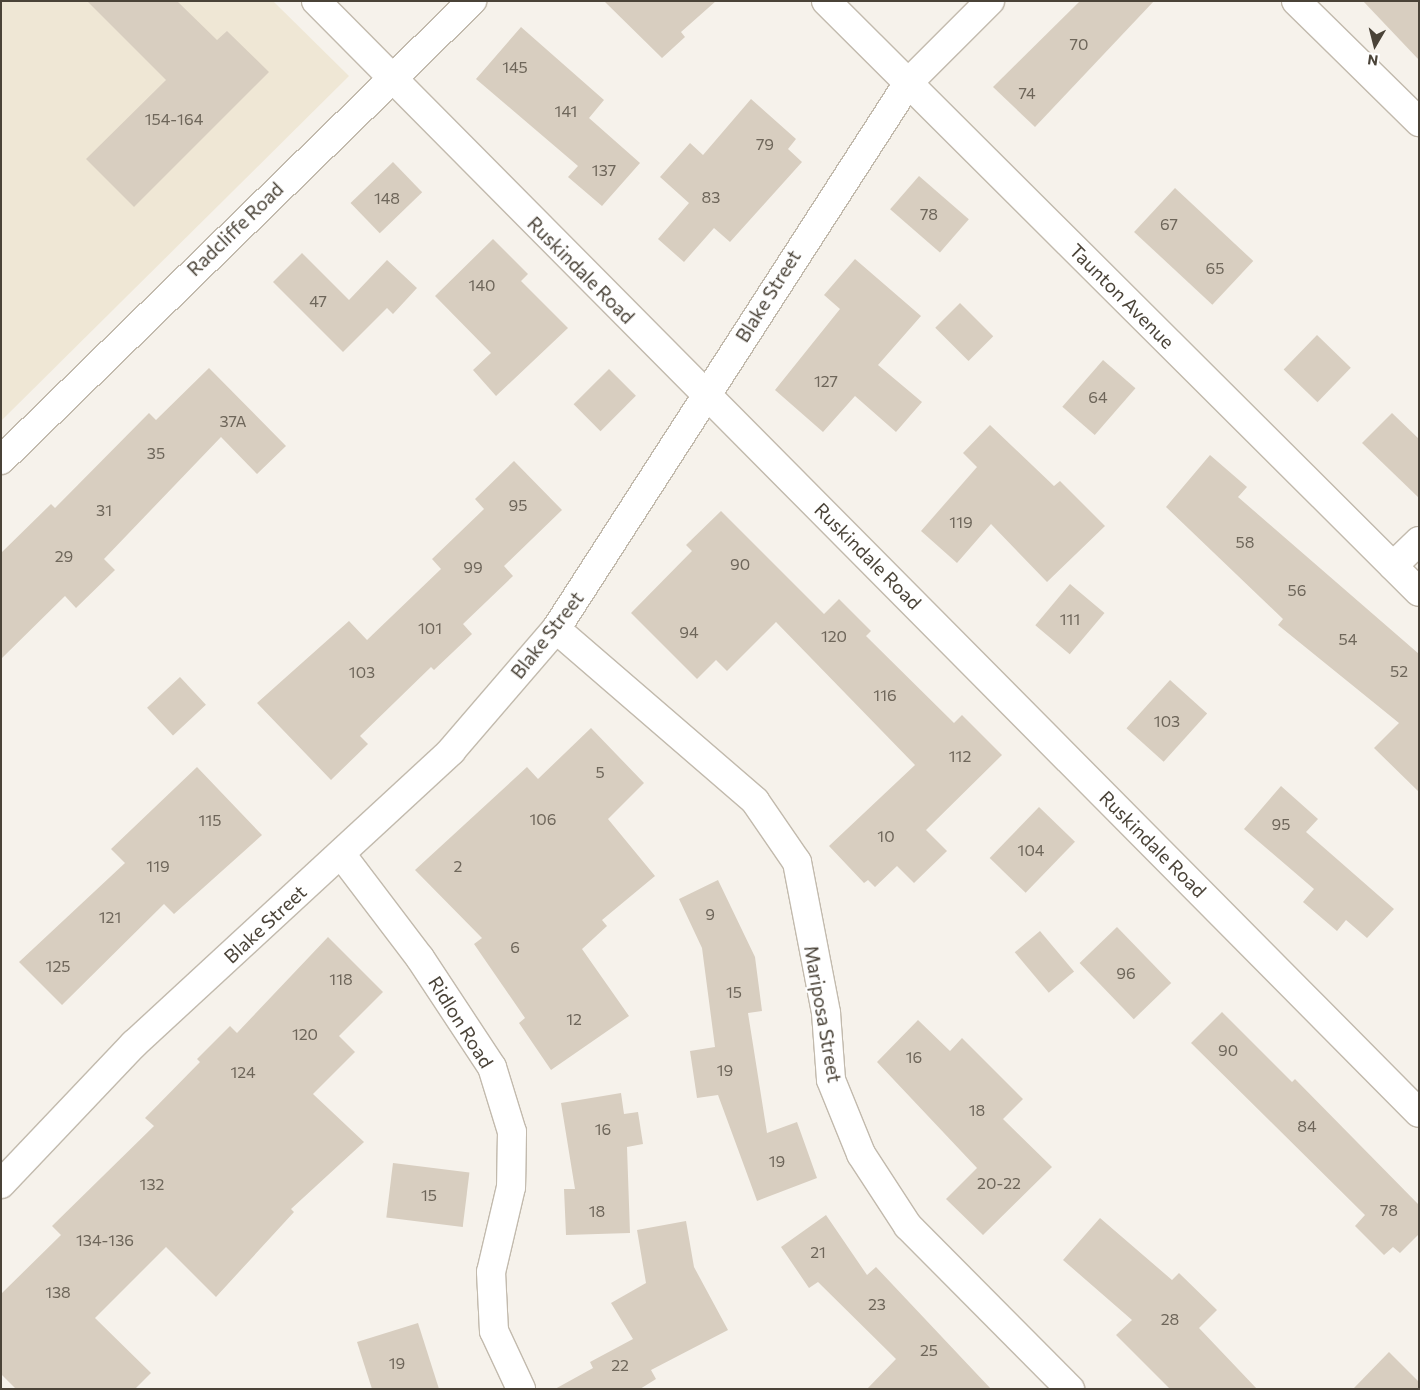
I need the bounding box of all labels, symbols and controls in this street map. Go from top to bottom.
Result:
north arrow [1350,20,1400,70]
house number: 70 [1070,34,1088,54]
text: N [1366,51,1379,69]
house number: 145 [502,57,528,77]
house number: 74 [1018,83,1036,103]
house number: 141 [555,101,577,121]
house number: 154-164 [145,109,203,129]
house number: 79 [756,134,774,154]
house number: 137 [592,160,616,180]
street label: Radcliffe Road [182,177,288,281]
house number: 83 [702,187,720,207]
house number: 148 [374,188,400,208]
house number: 78 [920,204,938,224]
street label: Ruskindale Road [523,212,639,328]
house number: 67 [1160,214,1178,234]
street label: Taunton Avenue [1065,239,1179,353]
street label: Blake Street [731,246,805,346]
house number: 65 [1206,258,1224,278]
house number: 140 [469,275,495,295]
house number: 47 [309,291,327,311]
house number: 127 [814,371,838,391]
house number: 64 [1088,387,1108,407]
house number: 37A [219,411,247,431]
house number: 35 [147,443,165,463]
house number: 95 [509,495,527,515]
street label: Ruskindale Road [810,498,926,614]
house number: 31 [96,500,112,520]
house number: 119 [949,512,973,532]
house number: 58 [1236,532,1254,552]
house number: 29 [55,546,73,566]
house number: 90 [730,554,750,574]
house number: 99 [463,557,483,577]
house number: 56 [1288,580,1306,600]
street label: Blake Street [506,587,588,683]
house number: 111 [1060,609,1080,629]
house number: 101 [418,618,442,638]
house number: 94 [679,622,699,642]
house number: 120 [821,626,847,646]
house number: 54 [1339,629,1357,649]
house number: 52 [1390,661,1408,681]
house number: 103 [349,662,375,682]
house number: 116 [873,685,897,705]
house number: 103 [1154,711,1180,731]
house number: 112 [949,746,971,766]
house number: 5 [595,762,605,782]
street label: Ruskindale Road [1095,786,1211,902]
house number: 106 [530,809,556,829]
house number: 115 [199,810,221,830]
house number: 95 [1272,814,1290,834]
house number: 10 [877,826,895,846]
house number: 104 [1018,840,1044,860]
house number: 119 [146,856,170,876]
house number: 2 [454,856,462,876]
street label: Blake Street [219,880,311,968]
house number: 9 [705,904,715,924]
house number: 121 [99,907,121,927]
house number: 6 [510,937,520,957]
street label: Mariposa Street [800,944,846,1084]
house number: 125 [46,956,70,976]
house number: 96 [1116,963,1136,983]
house number: 118 [329,969,353,989]
street label: Ridlon Road [424,972,498,1072]
house number: 15 [726,982,742,1002]
house number: 12 [566,1009,582,1029]
house number: 120 [292,1024,318,1044]
house number: 90 [1218,1040,1238,1060]
house number: 16 [906,1047,922,1067]
house number: 19 [717,1060,733,1080]
house number: 124 [230,1062,256,1082]
house number: 18 [969,1100,985,1120]
house number: 84 [1297,1116,1317,1136]
house number: 16 [595,1119,611,1139]
house number: 19 [769,1151,785,1171]
house number: 20-22 [977,1173,1021,1193]
house number: 132 [140,1174,164,1194]
house number: 15 [421,1185,437,1205]
house number: 78 [1380,1200,1398,1220]
house number: 18 [589,1201,605,1221]
house number: 134-136 [76,1230,134,1250]
house number: 21 [810,1242,826,1262]
house number: 138 [45,1282,71,1302]
house number: 23 [868,1294,886,1314]
house number: 28 [1161,1309,1179,1329]
house number: 25 [920,1340,938,1360]
house number: 19 [389,1353,405,1373]
house number: 22 [611,1355,629,1375]

